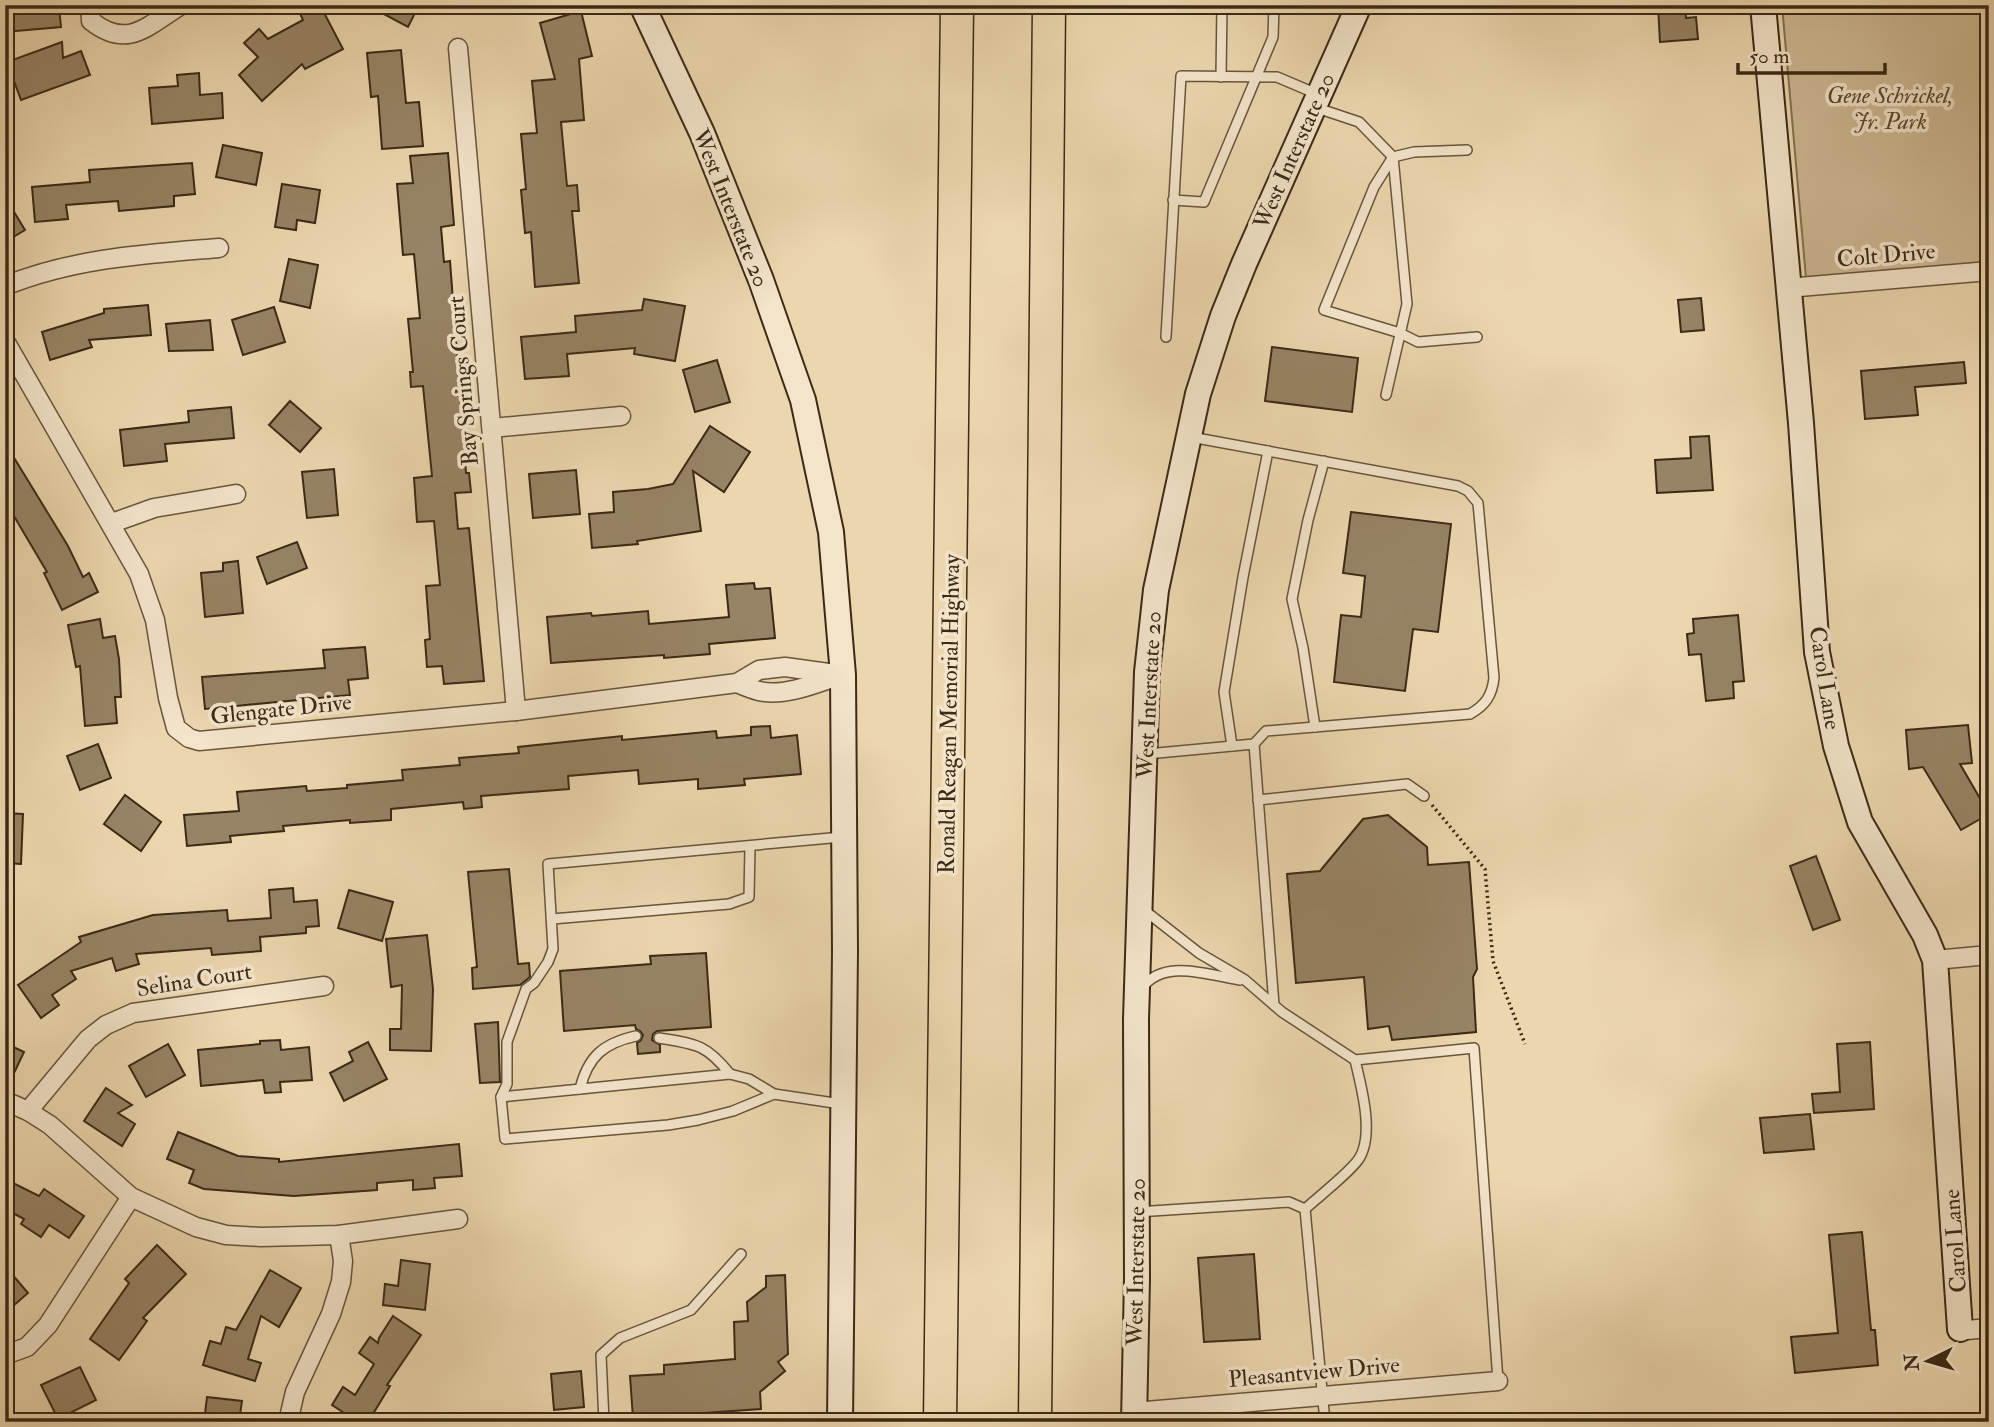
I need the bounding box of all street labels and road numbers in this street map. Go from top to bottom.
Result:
street label: West Interstate 20 [1246,68,1341,235]
street label: West Interstate 20 [686,124,776,291]
street label: Colt Drive [1836,236,1937,274]
street label: Bay Springs Court [441,295,486,467]
street label: Ronald Reagan Memorial Highway [932,553,966,874]
street label: West Interstate 20 [1130,610,1168,781]
street label: Carol Lane [1803,624,1848,732]
street label: Glengate Drive [209,687,353,731]
street label: Selina Court [134,957,254,1003]
street label: West Interstate 20 [1120,1178,1152,1347]
street label: Carol Lane [1937,1188,1973,1294]
street label: Pleasantview Drive [1227,1350,1401,1394]

